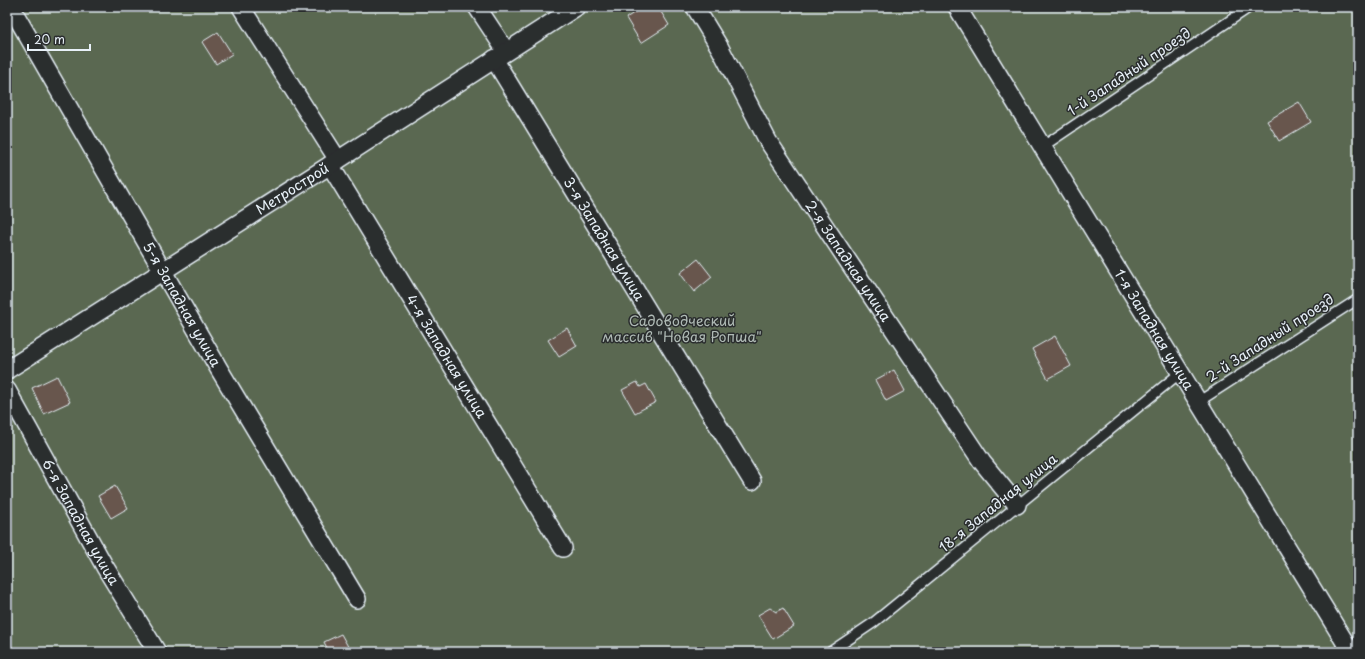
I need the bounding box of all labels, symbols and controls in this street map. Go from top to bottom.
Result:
street label: 1-й Западный проезд [1063,22,1195,121]
scale bar [28,26,90,52]
text: 20 m [34,30,65,48]
street label: Метрострой [252,157,333,220]
street label: 3-я Западная улица [559,173,650,305]
street label: 2-я Западная улица [800,196,897,326]
street label: 5-я Западная улица [138,238,227,371]
street label: 1-я Западная улица [1109,265,1200,394]
street label: 2-й Западный проезд [1202,288,1338,387]
street label: 4-я Западная улица [401,290,493,422]
park label: Садоводческий массив "Новая Ропша" [602,310,762,347]
street label: 18-я Западная улица [934,448,1062,557]
street label: 6-я Западная улица [37,455,125,589]

